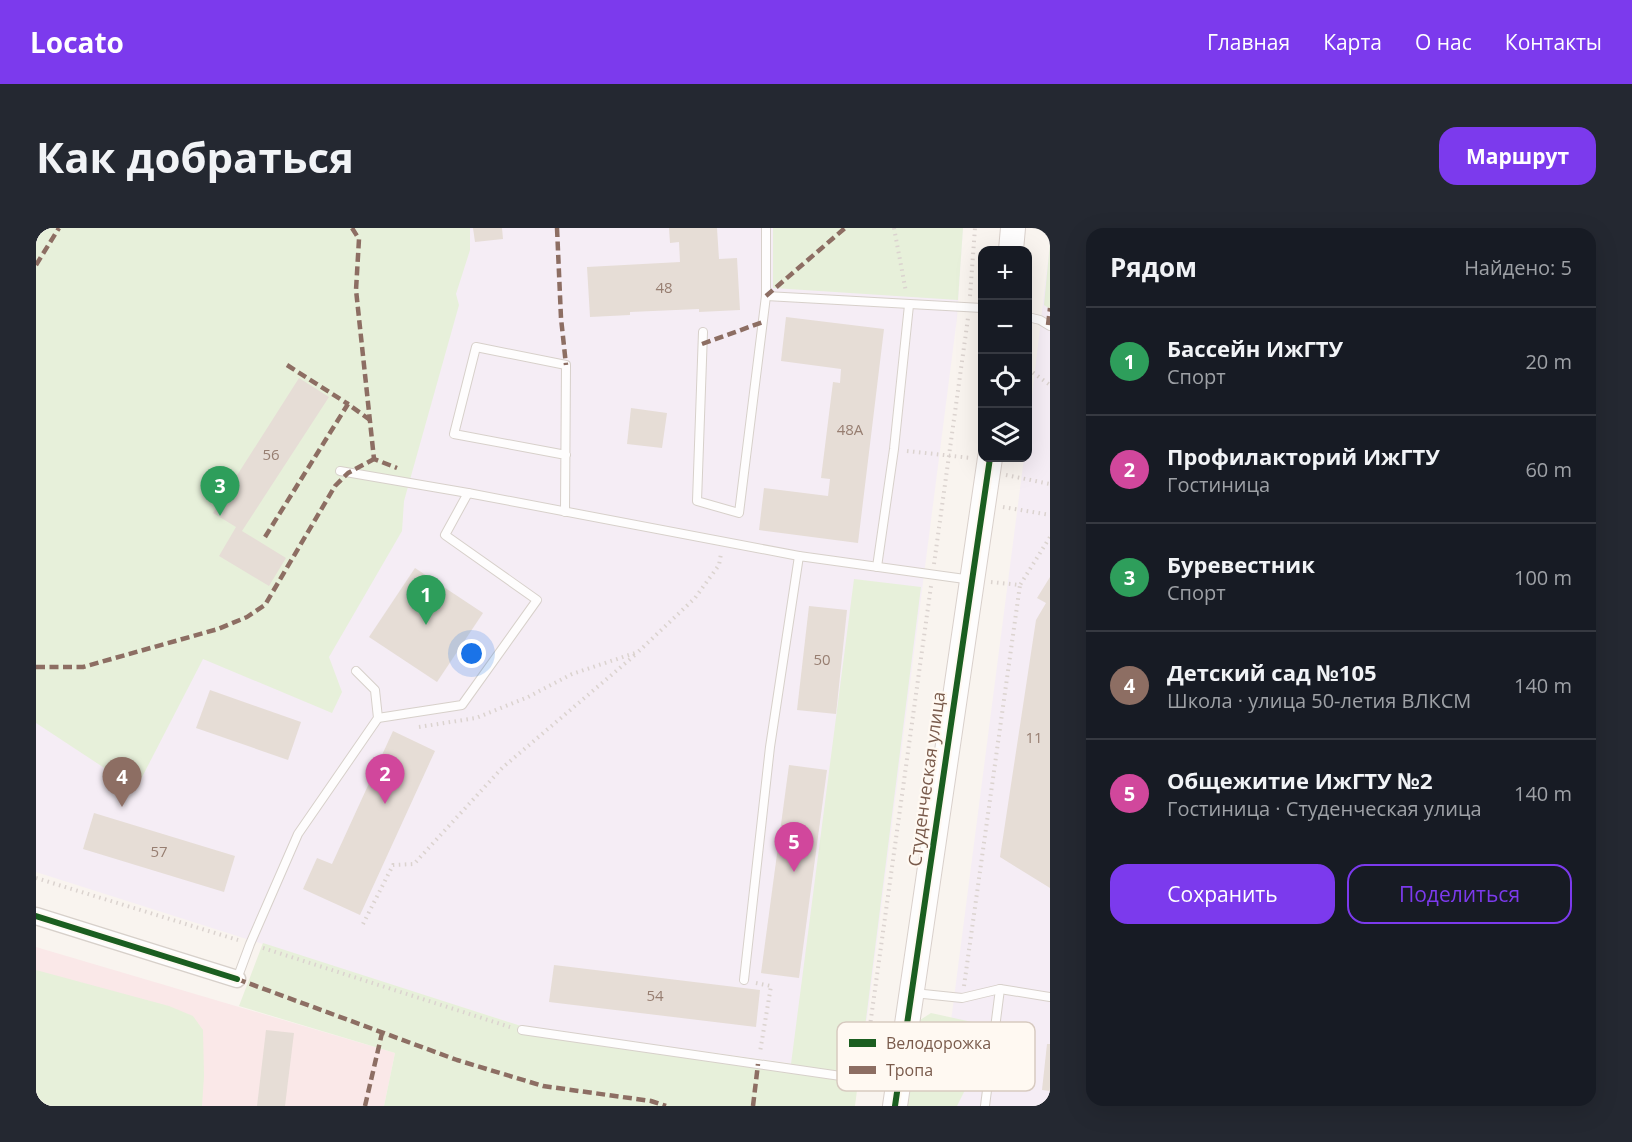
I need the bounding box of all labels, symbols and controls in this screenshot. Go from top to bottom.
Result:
text: Locato [30,23,124,61]
text: Главная [1207,28,1290,56]
text: Карта [1323,28,1382,56]
text: О нас [1415,28,1472,56]
text: Контакты [1505,28,1602,56]
button: Маршрут [1439,127,1596,185]
text: Как добраться [36,128,354,185]
map controls [978,246,1032,462]
button: + [978,246,1032,300]
text: Рядом [1110,249,1197,285]
text: Найдено: 5 [1464,254,1572,281]
house number: 48 [655,277,673,297]
button: − [978,300,1032,354]
text: Бассейн ИжГТУ [1167,333,1343,363]
text: 1 [1124,348,1135,375]
text: 20 m [1525,348,1572,375]
button: locate [978,354,1032,408]
text: Спорт [1167,363,1226,390]
button: layers [978,408,1032,462]
house number: 48А [837,419,864,439]
text: Профилакторий ИжГТУ [1167,441,1440,471]
house number: 56 [262,444,280,464]
text: 2 [1124,456,1135,483]
text: 60 m [1525,456,1572,483]
pin: 3 [200,466,240,516]
text: Гостиница [1167,471,1270,498]
text: Буревестник [1167,549,1315,579]
text: 3 [1124,564,1135,591]
text: 100 m [1514,564,1572,591]
pin: 1 [406,576,446,625]
text: Спорт [1167,579,1226,606]
your location [457,639,486,668]
house number: 50 [813,649,831,669]
text: Детский сад №105 [1167,657,1377,687]
text: 4 [1124,672,1135,699]
text: 140 m [1514,672,1572,699]
text: Школа · улица 50-летия ВЛКСМ [1167,687,1471,714]
street label: Студенческая улица [902,690,950,868]
house number: 11 [1025,727,1043,747]
pin: 2 [366,754,404,804]
pin: 4 [102,758,142,807]
text: Общежитие ИжГТУ №2 [1167,765,1433,795]
text: 5 [1124,780,1135,807]
text: 140 m [1514,780,1572,807]
text: Гостиница · Студенческая улица [1167,795,1482,822]
pin: 5 [774,822,813,872]
house number: 57 [150,841,168,861]
button: Сохранить [1110,864,1335,924]
button: Поделиться [1347,864,1572,924]
house number: 54 [646,985,664,1005]
legend [837,1022,1035,1091]
text: Велодорожка [886,1032,991,1054]
text: Тропа [886,1059,933,1081]

